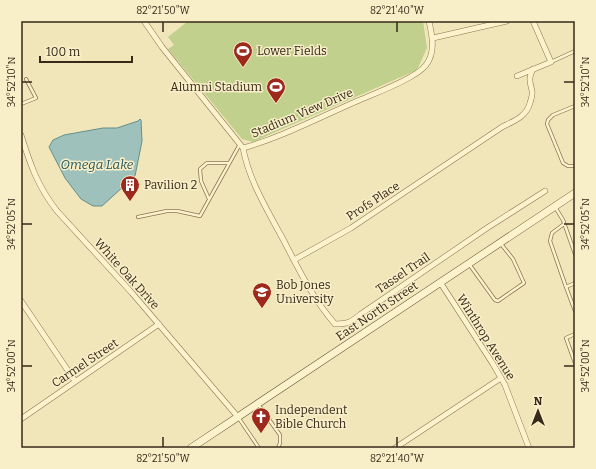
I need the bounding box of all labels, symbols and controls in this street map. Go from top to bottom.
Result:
text: 82°21'50"W [136,5,191,17]
text: 82°21'40"W [370,5,425,17]
scale bar [40,38,132,64]
sports icon: Lower Fields [232,40,254,68]
place label: Lower Fields [257,44,327,58]
text: 100 m [46,45,81,59]
text: 34°52'10"N [6,57,18,107]
text: 34°52'10"N [580,57,592,107]
sports icon: Alumni Stadium [265,76,287,104]
place label: Alumni Stadium [170,80,263,94]
street label: Stadium View Drive [249,85,355,141]
water label: Omega Lake [61,157,134,172]
building icon: Pavilion 2 [119,174,141,202]
place label: Pavilion 2 [144,178,197,192]
street label: Profs Place [344,179,402,223]
text: 34°52'05"N [6,198,18,250]
text: 34°52'05"N [580,198,592,250]
street label: White Oak Drive [92,236,162,312]
street label: Tassel Trail [373,250,433,296]
place label: Bob Jones University [276,278,334,306]
street label: East North Street [333,278,421,344]
school or university icon: Bob Jones University [251,281,273,309]
street label: Winthrop Avenue [454,292,518,382]
street label: Carmel Street [49,335,121,390]
text: 34°52'00"N [6,339,18,393]
text: 34°52'00"N [580,339,592,393]
north arrow [518,391,558,431]
text: N [534,395,543,408]
place label: Independent Bible Church [275,403,348,431]
church icon: Independent Bible Church [250,406,272,434]
text: 82°21'50"W [136,453,191,465]
text: 82°21'40"W [370,453,425,465]

